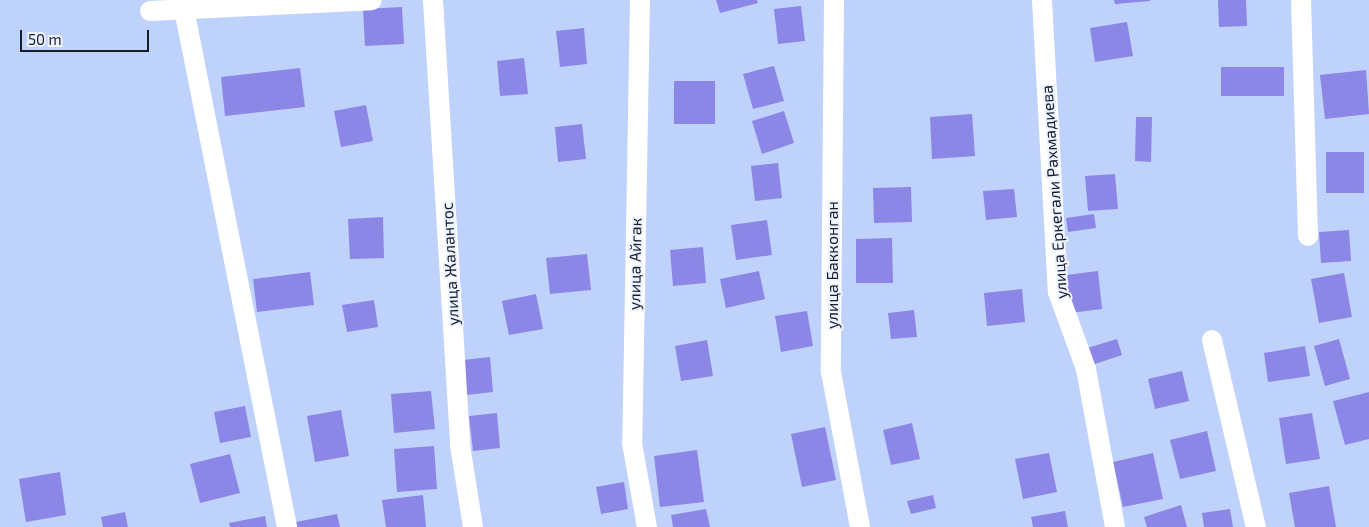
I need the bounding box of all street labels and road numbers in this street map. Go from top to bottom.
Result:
street label: улица Еркегали Рахмадиева [1037,84,1071,300]
street label: улица Бакконган [822,201,842,329]
street label: улица Жалантос [437,202,463,326]
street label: улица Айгак [625,218,645,310]

